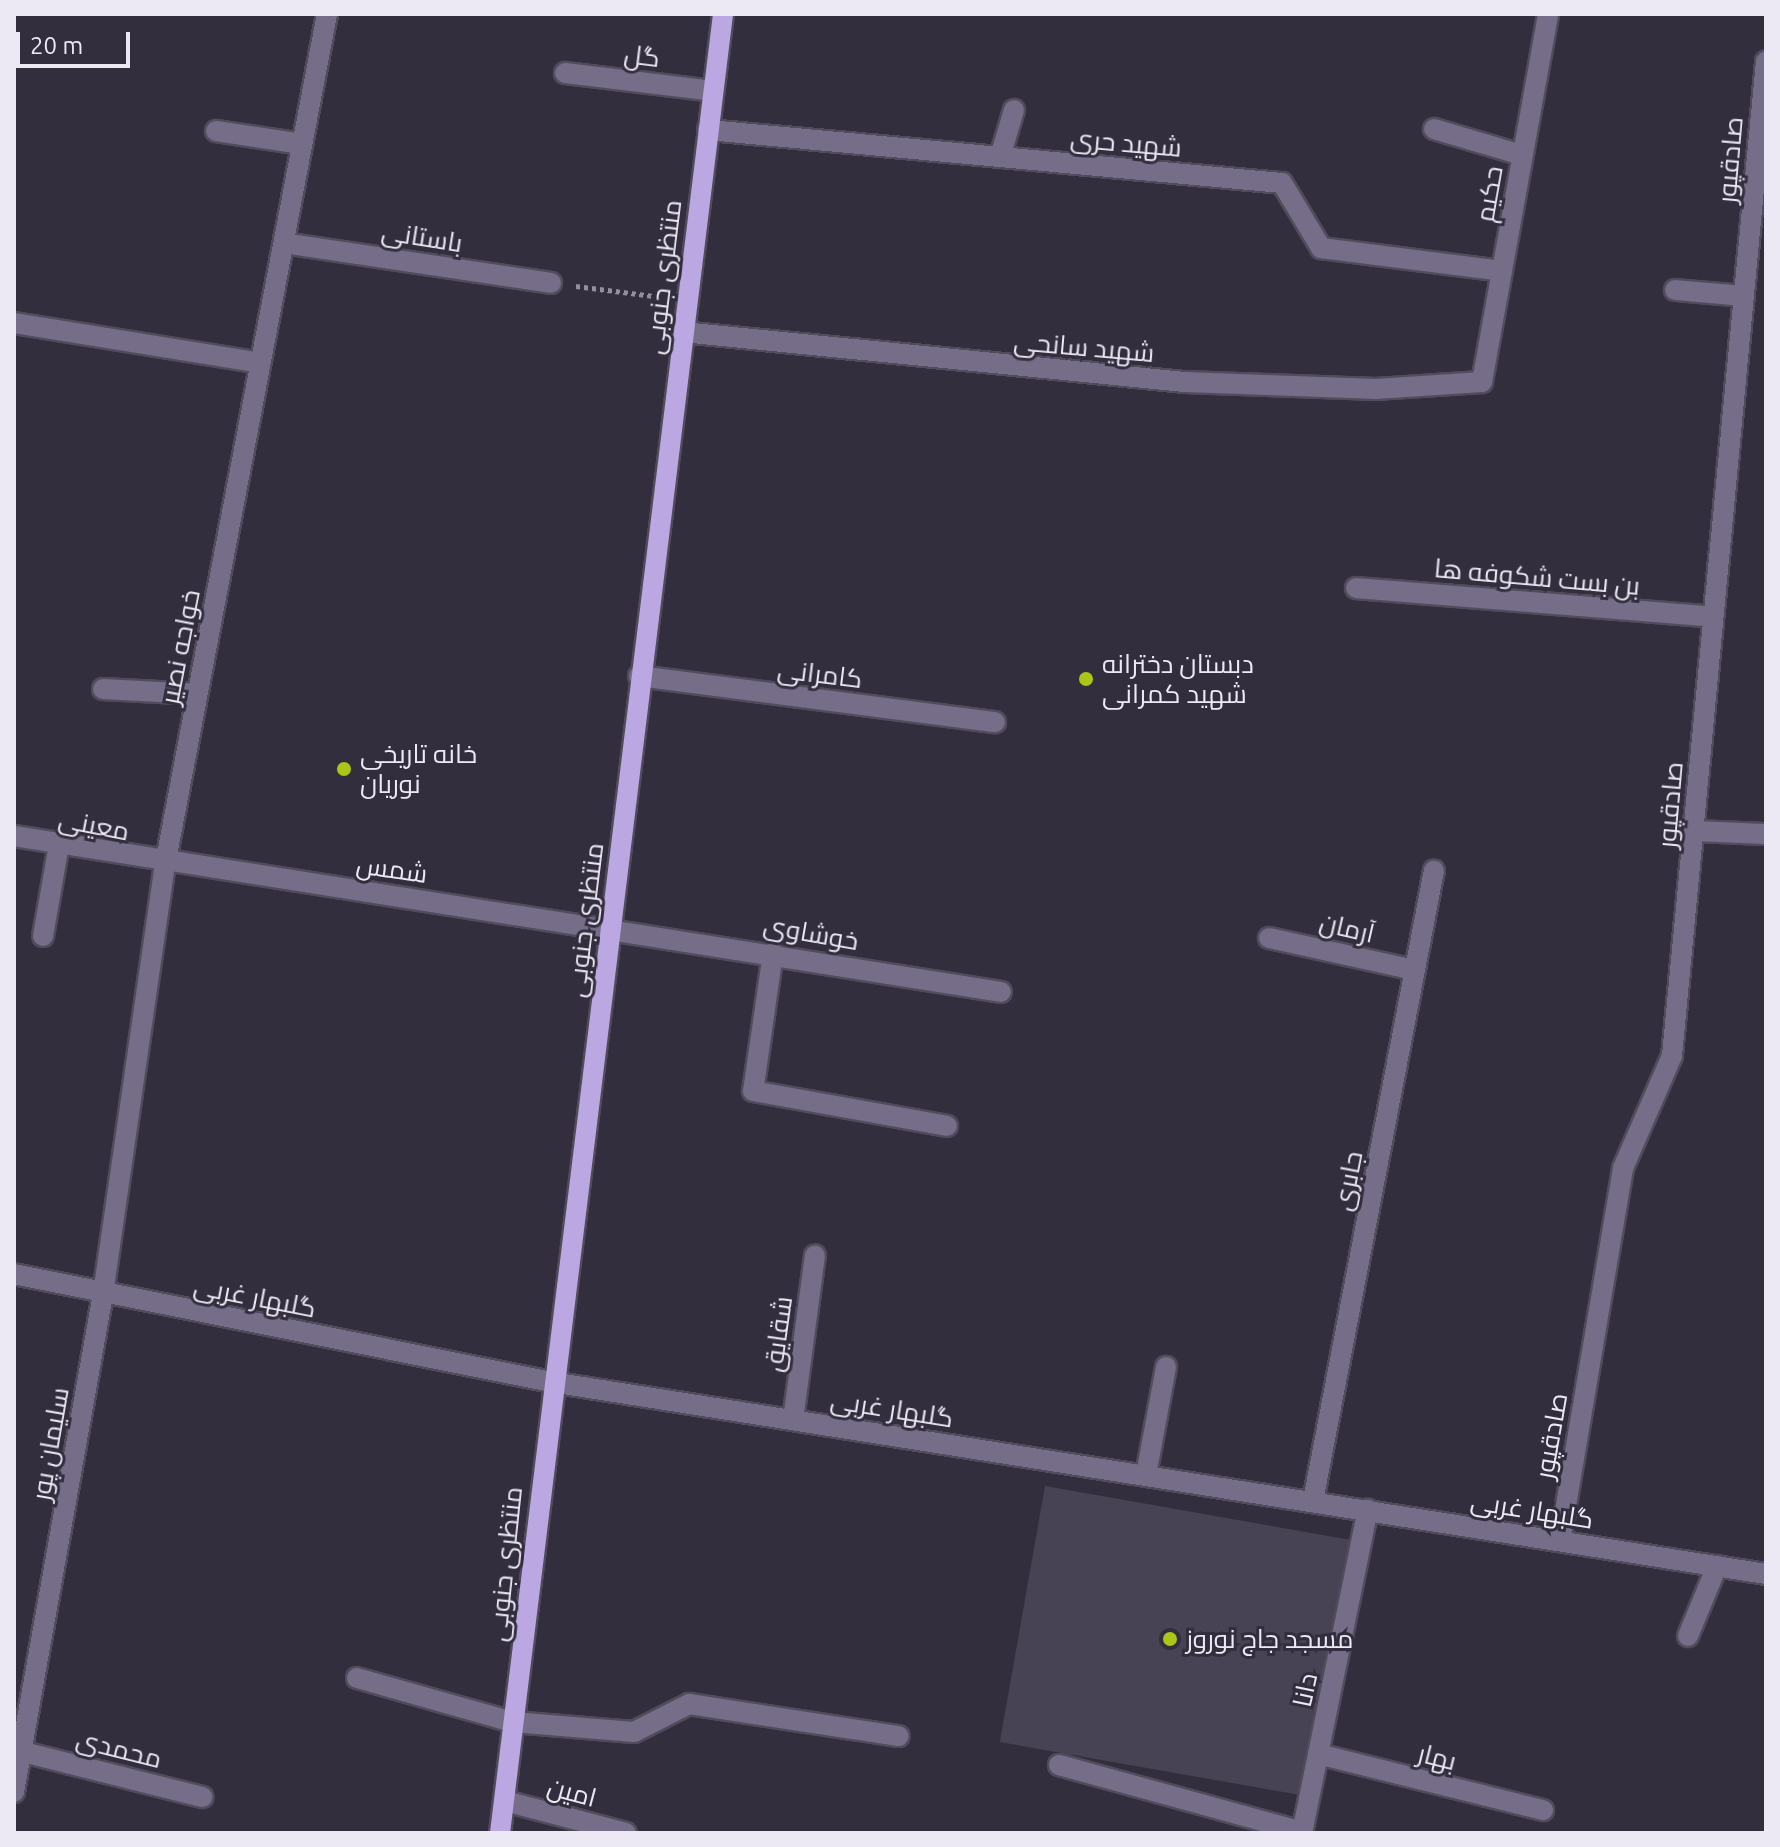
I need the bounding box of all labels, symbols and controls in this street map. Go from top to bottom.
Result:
scale bar [20,16,134,66]
text: 20 m [30,32,83,59]
street label: گل [622,38,662,74]
street label: صادقپور [1711,115,1749,205]
street label: شهید حری [1069,123,1183,163]
street label: حکیم [1469,164,1509,224]
street label: منتظری جنوبی [638,198,688,356]
street label: باستانی [379,215,465,259]
street label: شهید سانحی [1012,325,1156,369]
street label: بن بست شکوفه ها [1433,552,1641,602]
street label: خواجه نصیر [154,587,206,707]
place label: دبستان دخترانه شهید کمرانی [1102,648,1254,710]
street label: کامرانی [776,653,864,695]
marker: دبستان دخترانه شهید کمرانی [1077,670,1095,688]
place label: خانه تاریخی نوریان [360,738,477,800]
marker: خانه تاریخی نوریان [335,760,353,778]
street label: صادقپور [1651,760,1689,850]
street label: معینی [56,803,132,847]
street label: منتظری جنوبی [560,841,610,999]
street label: شمس [354,849,430,889]
street label: آرمان [1316,907,1378,949]
street label: خوشاوی [761,909,861,957]
street label: جابری [1327,1149,1369,1213]
street label: گلبهار غربی [191,1270,319,1324]
street label: شقایق [757,1294,799,1374]
street label: گلبهار غربی [828,1384,956,1434]
street label: سلیمان پور [25,1385,75,1503]
street label: صادقپور [1528,1391,1574,1481]
street label: منتظری جنوبی [481,1485,529,1643]
street label: گلبهار غربی [1468,1485,1596,1535]
place label: مسجد جاج نوروز [1186,1623,1354,1655]
marker: مسجد جاج نوروز [1161,1630,1179,1648]
street label: دانا [1286,1670,1324,1710]
street label: محمدی [73,1723,165,1775]
street label: بهار [1414,1737,1460,1777]
street label: امین [544,1771,600,1813]

